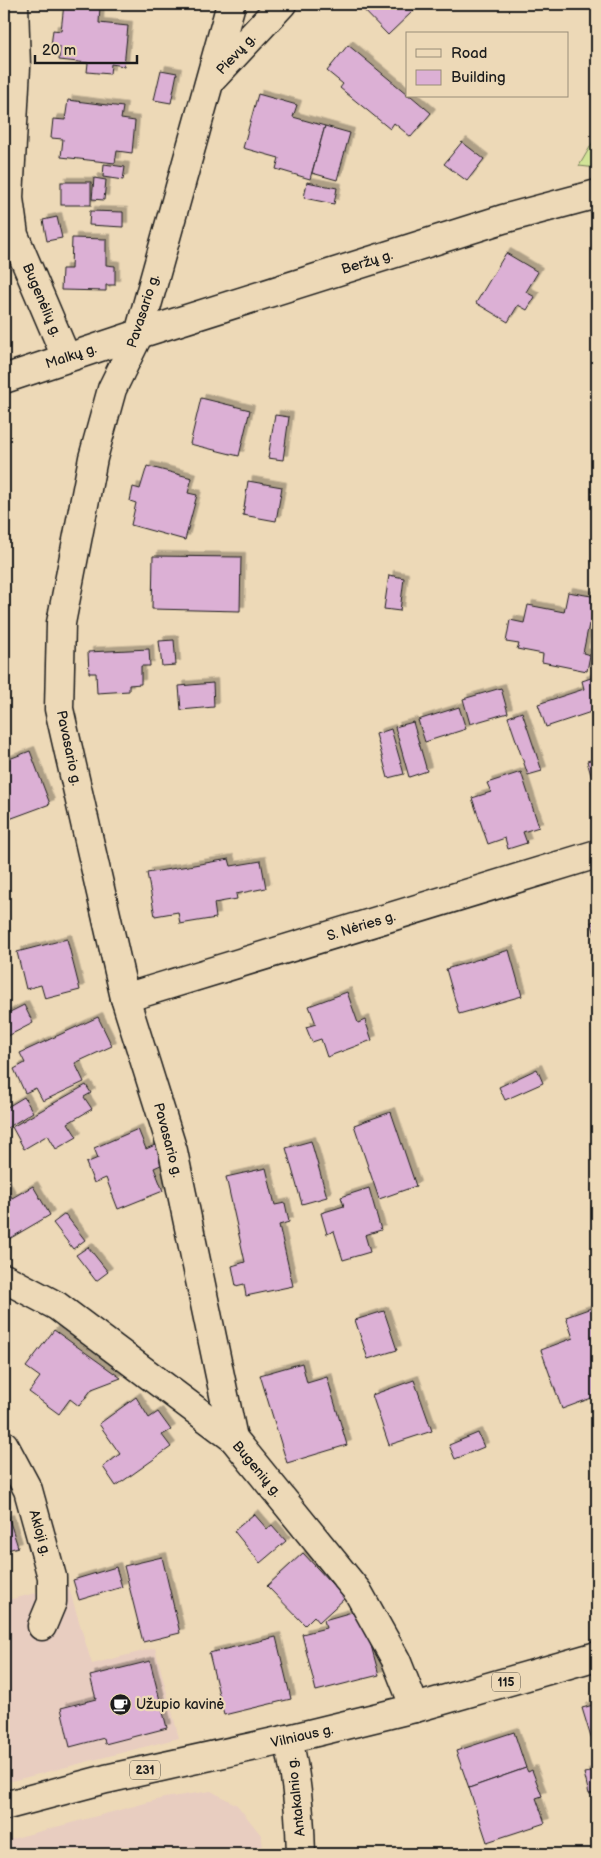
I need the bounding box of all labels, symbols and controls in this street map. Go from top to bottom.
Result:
street label: Pievų g. [213,30,259,78]
scale bar [35,32,138,64]
legend [406,32,568,98]
text: 20 m [42,41,76,60]
text: Road [451,44,487,63]
text: Building [451,68,506,87]
street label: Beržų g. [339,246,395,278]
street label: Bugenėlių g. [19,261,65,340]
street label: Pavasario g. [123,272,163,350]
street label: Malkų g. [43,340,99,372]
street label: Pavasario g. [53,709,85,787]
street label: S. Nėries g. [325,907,398,945]
street label: Pavasario g. [150,1101,186,1179]
street label: Bugenių g. [229,1438,285,1501]
street label: Akloji g. [25,1508,55,1558]
road number: 115 [492,1672,520,1691]
cafe icon: Užupio kavinė [108,1692,132,1716]
place label: Užupio kavinė [136,1696,225,1713]
street label: Vilniaus g. [269,1721,335,1751]
street label: Antakalnio g. [283,1756,309,1837]
road number: 231 [130,1760,160,1780]

